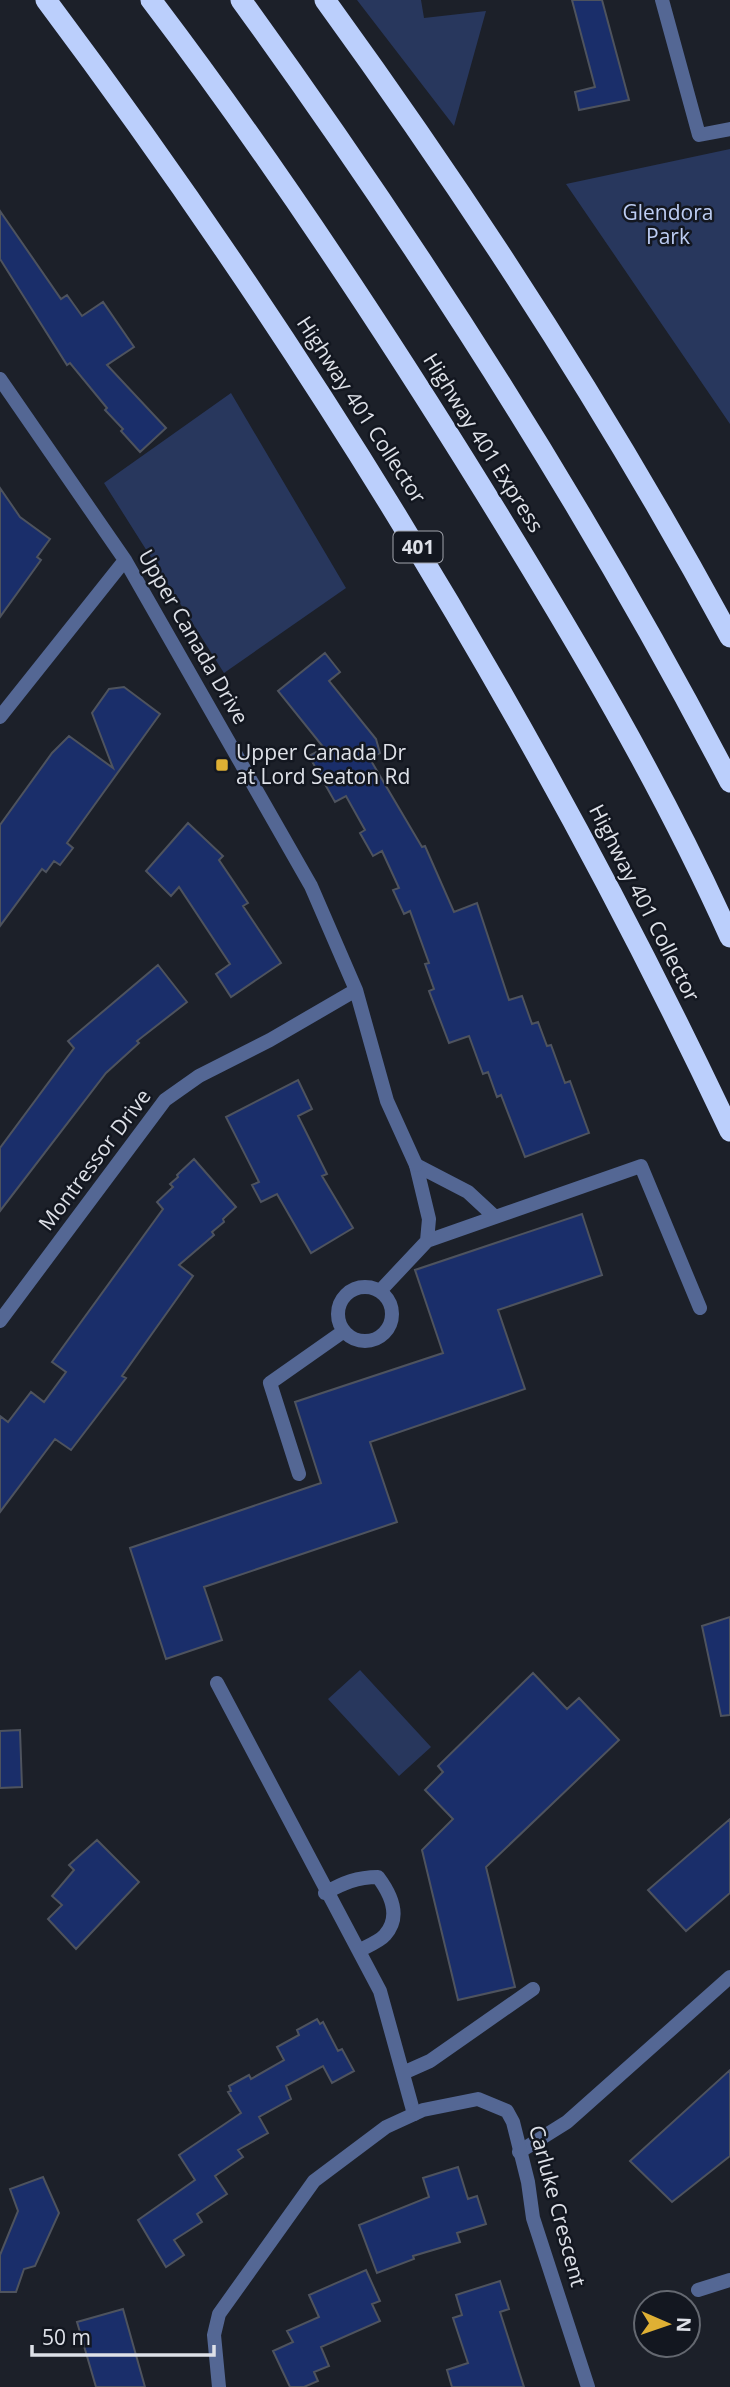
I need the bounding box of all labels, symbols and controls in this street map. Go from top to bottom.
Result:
park label: Glendora Park [623,198,713,250]
street label: Highway 401 Collector [291,311,433,509]
street label: Highway 401 Express [417,348,550,537]
road number: 401 [394,532,442,562]
street label: Upper Canada Drive [132,544,255,729]
place label: Upper Canada Dr at Lord Seaton Rd [236,738,410,790]
marker: Upper Canada Dr at Lord Seaton Rd [214,757,230,773]
street label: Highway 401 Collector [583,799,707,1006]
street label: Montressor Drive [32,1083,157,1236]
street label: Carluke Crescent [523,2122,593,2289]
north arrow [632,2289,702,2359]
scale bar [32,2314,214,2358]
text: N [671,2316,697,2333]
text: 50 m [42,2323,91,2351]

